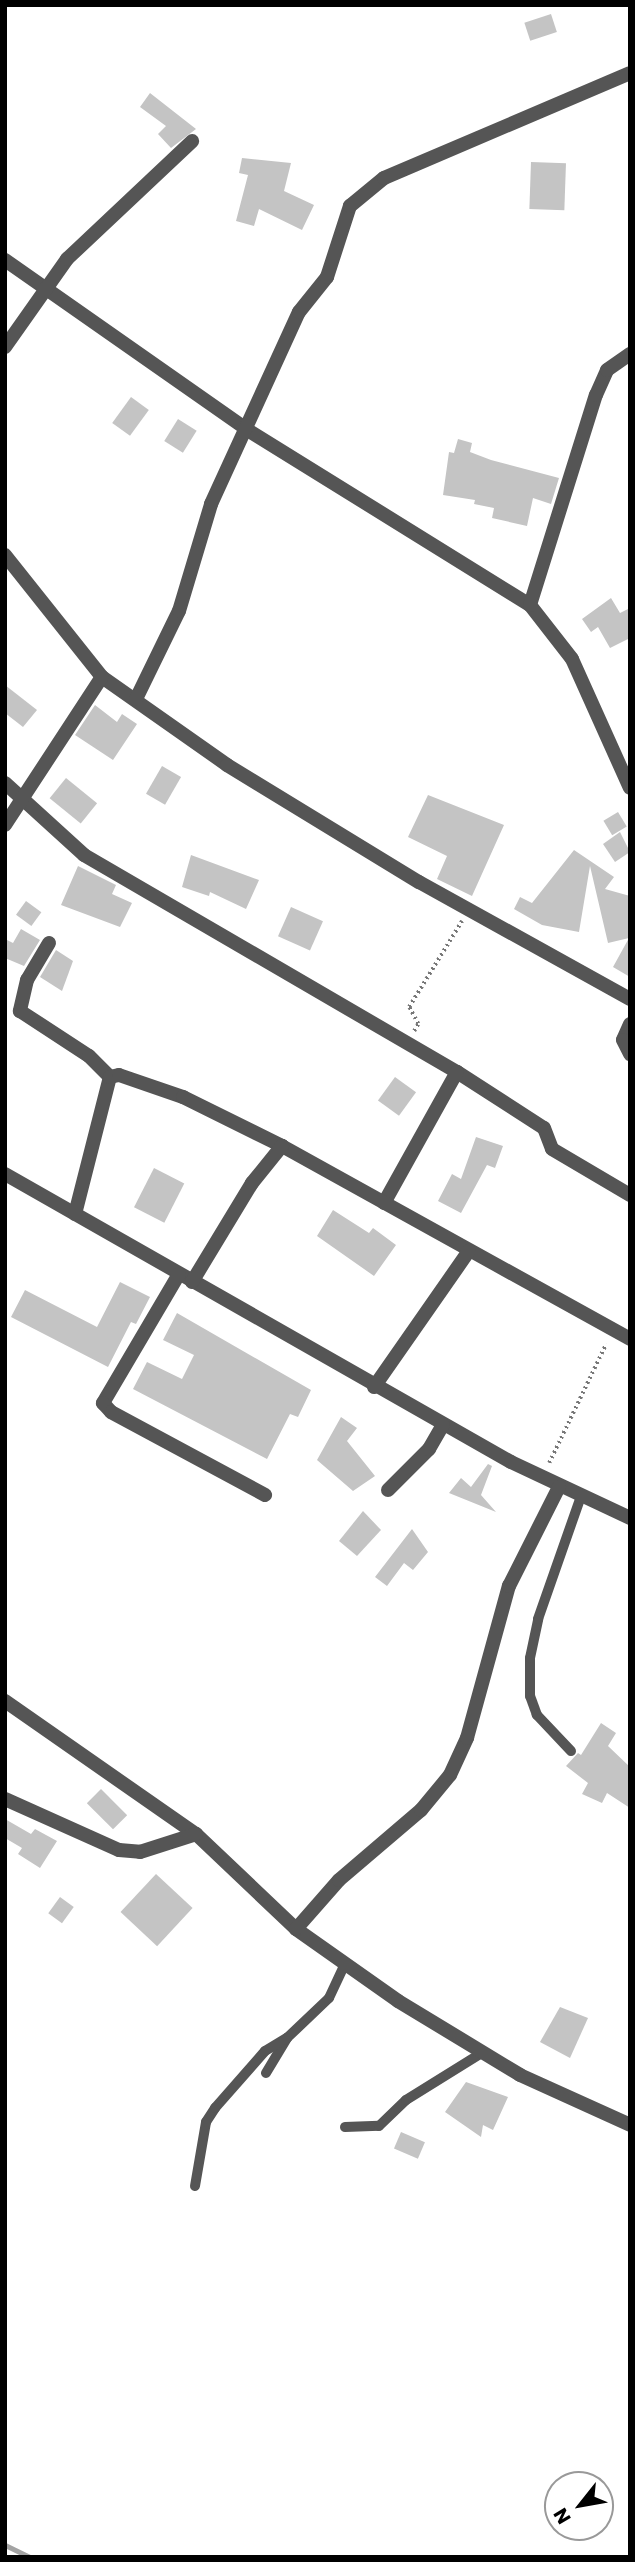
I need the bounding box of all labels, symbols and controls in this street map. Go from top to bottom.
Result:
north arrow [544,2471,614,2541]
text: N [547,2503,578,2529]

